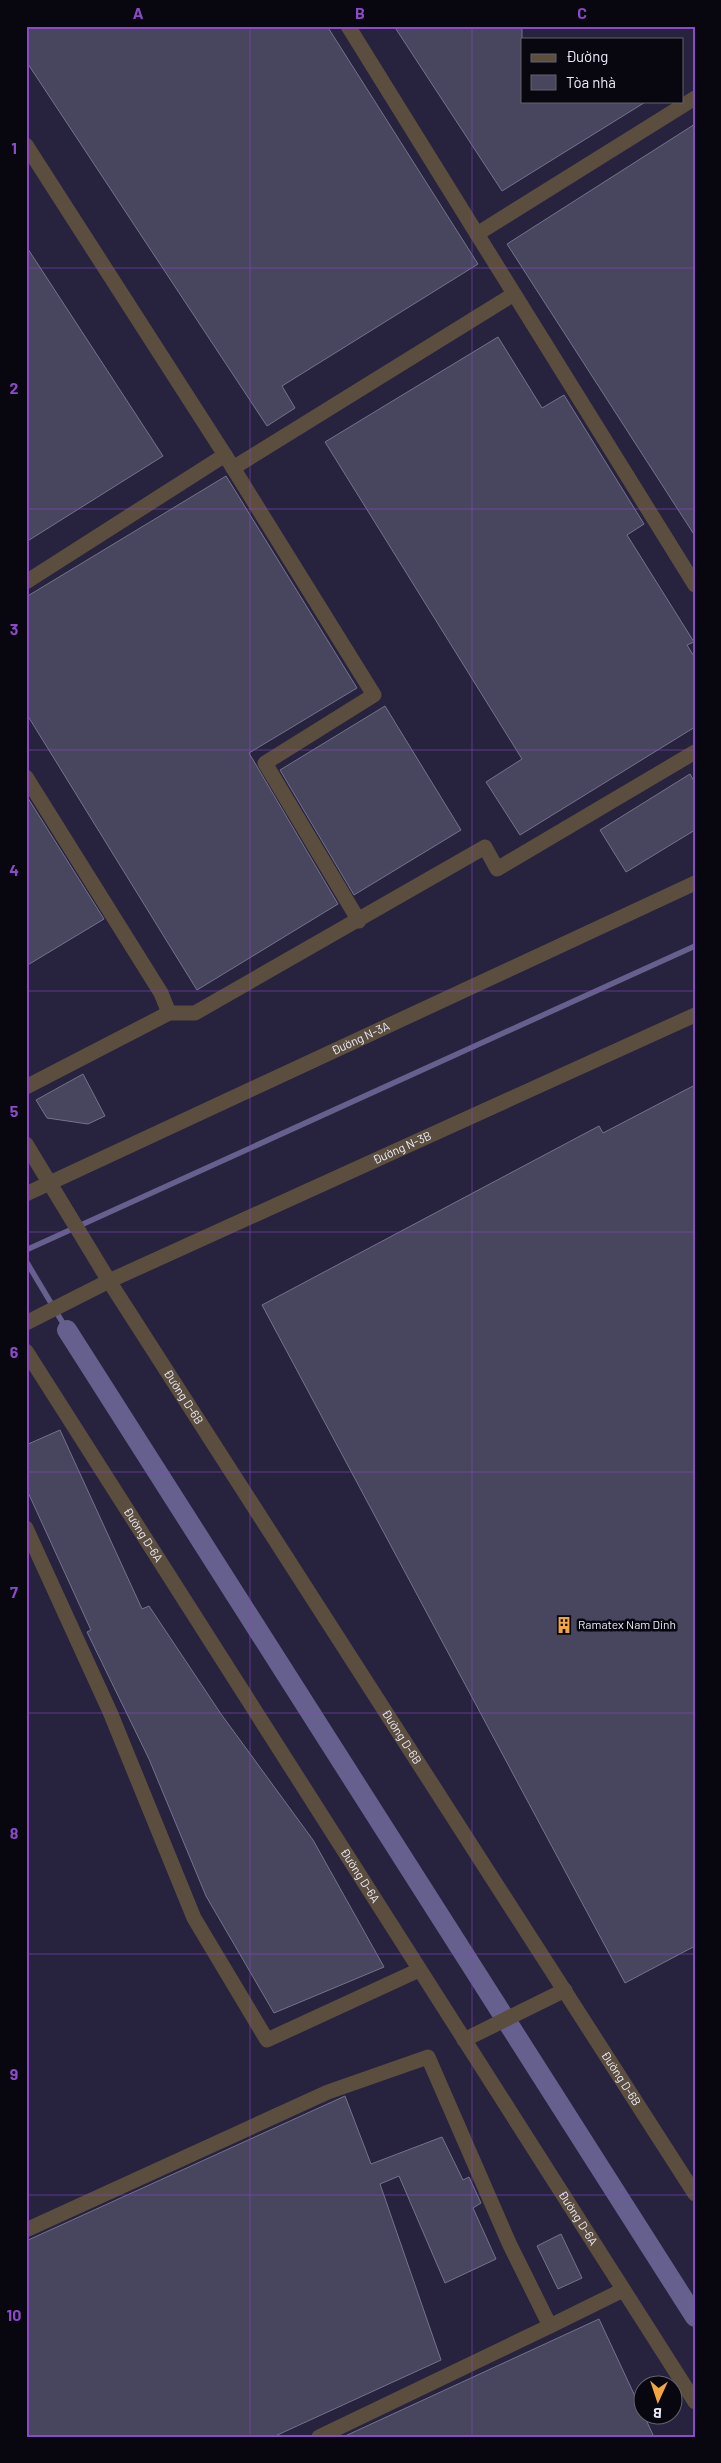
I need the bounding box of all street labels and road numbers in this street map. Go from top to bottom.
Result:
street label: Đường N-3A [329,1018,392,1057]
street label: Đường N-3B [370,1128,433,1166]
street label: Đường D-6B [162,1367,207,1426]
street label: Đường D-6A [121,1505,166,1564]
street label: Đường D-6B [380,1707,425,1766]
street label: Đường D-6A [338,1845,383,1905]
street label: Đường D-6B [599,2048,644,2108]
street label: Đường D-6A [556,2188,601,2248]

